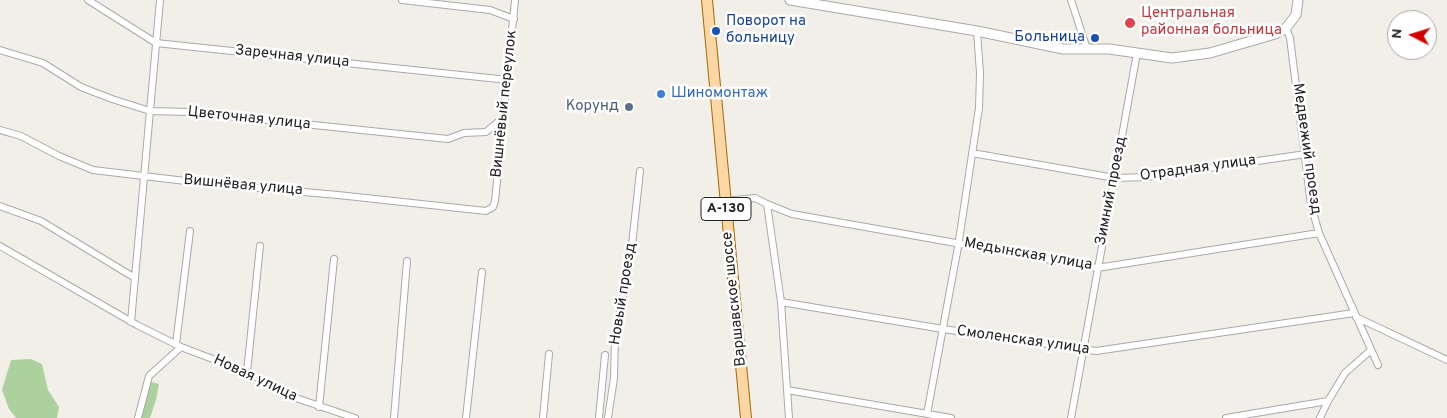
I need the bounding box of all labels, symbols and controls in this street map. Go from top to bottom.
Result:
place label: Центральная районная больница [1141,5,1282,40]
north arrow [1387,10,1437,60]
place label: Поворот на больницу [726,13,806,48]
marker: Центральная районная больница [1123,16,1137,30]
marker: Поворот на больницу [710,25,722,37]
text: N [1389,28,1406,39]
street label: Вишнёвый переулок [488,29,522,179]
place label: Больница [1014,29,1085,47]
marker: Больница [1089,32,1101,44]
street label: Заречная улица [234,42,350,72]
street label: Медвежий проезд [1288,82,1324,216]
place label: Шиномонтаж [671,85,768,103]
marker: Шиномонтаж [655,88,667,100]
place label: Корунд [566,98,619,116]
marker: Корунд [623,101,635,113]
street label: Цветочная улица [187,104,311,134]
street label: Зимний проезд [1093,135,1131,247]
street label: Отрадная улица [1139,152,1257,186]
street label: Вишнёвая улица [183,172,303,200]
road number: А-130 [701,198,751,220]
street label: Варшавское шоссе [719,231,751,367]
street label: Медынская улица [962,235,1094,275]
street label: Новый проезд [607,241,641,347]
street label: Смоленская улица [955,323,1091,359]
street label: Новая улица [210,352,300,406]

